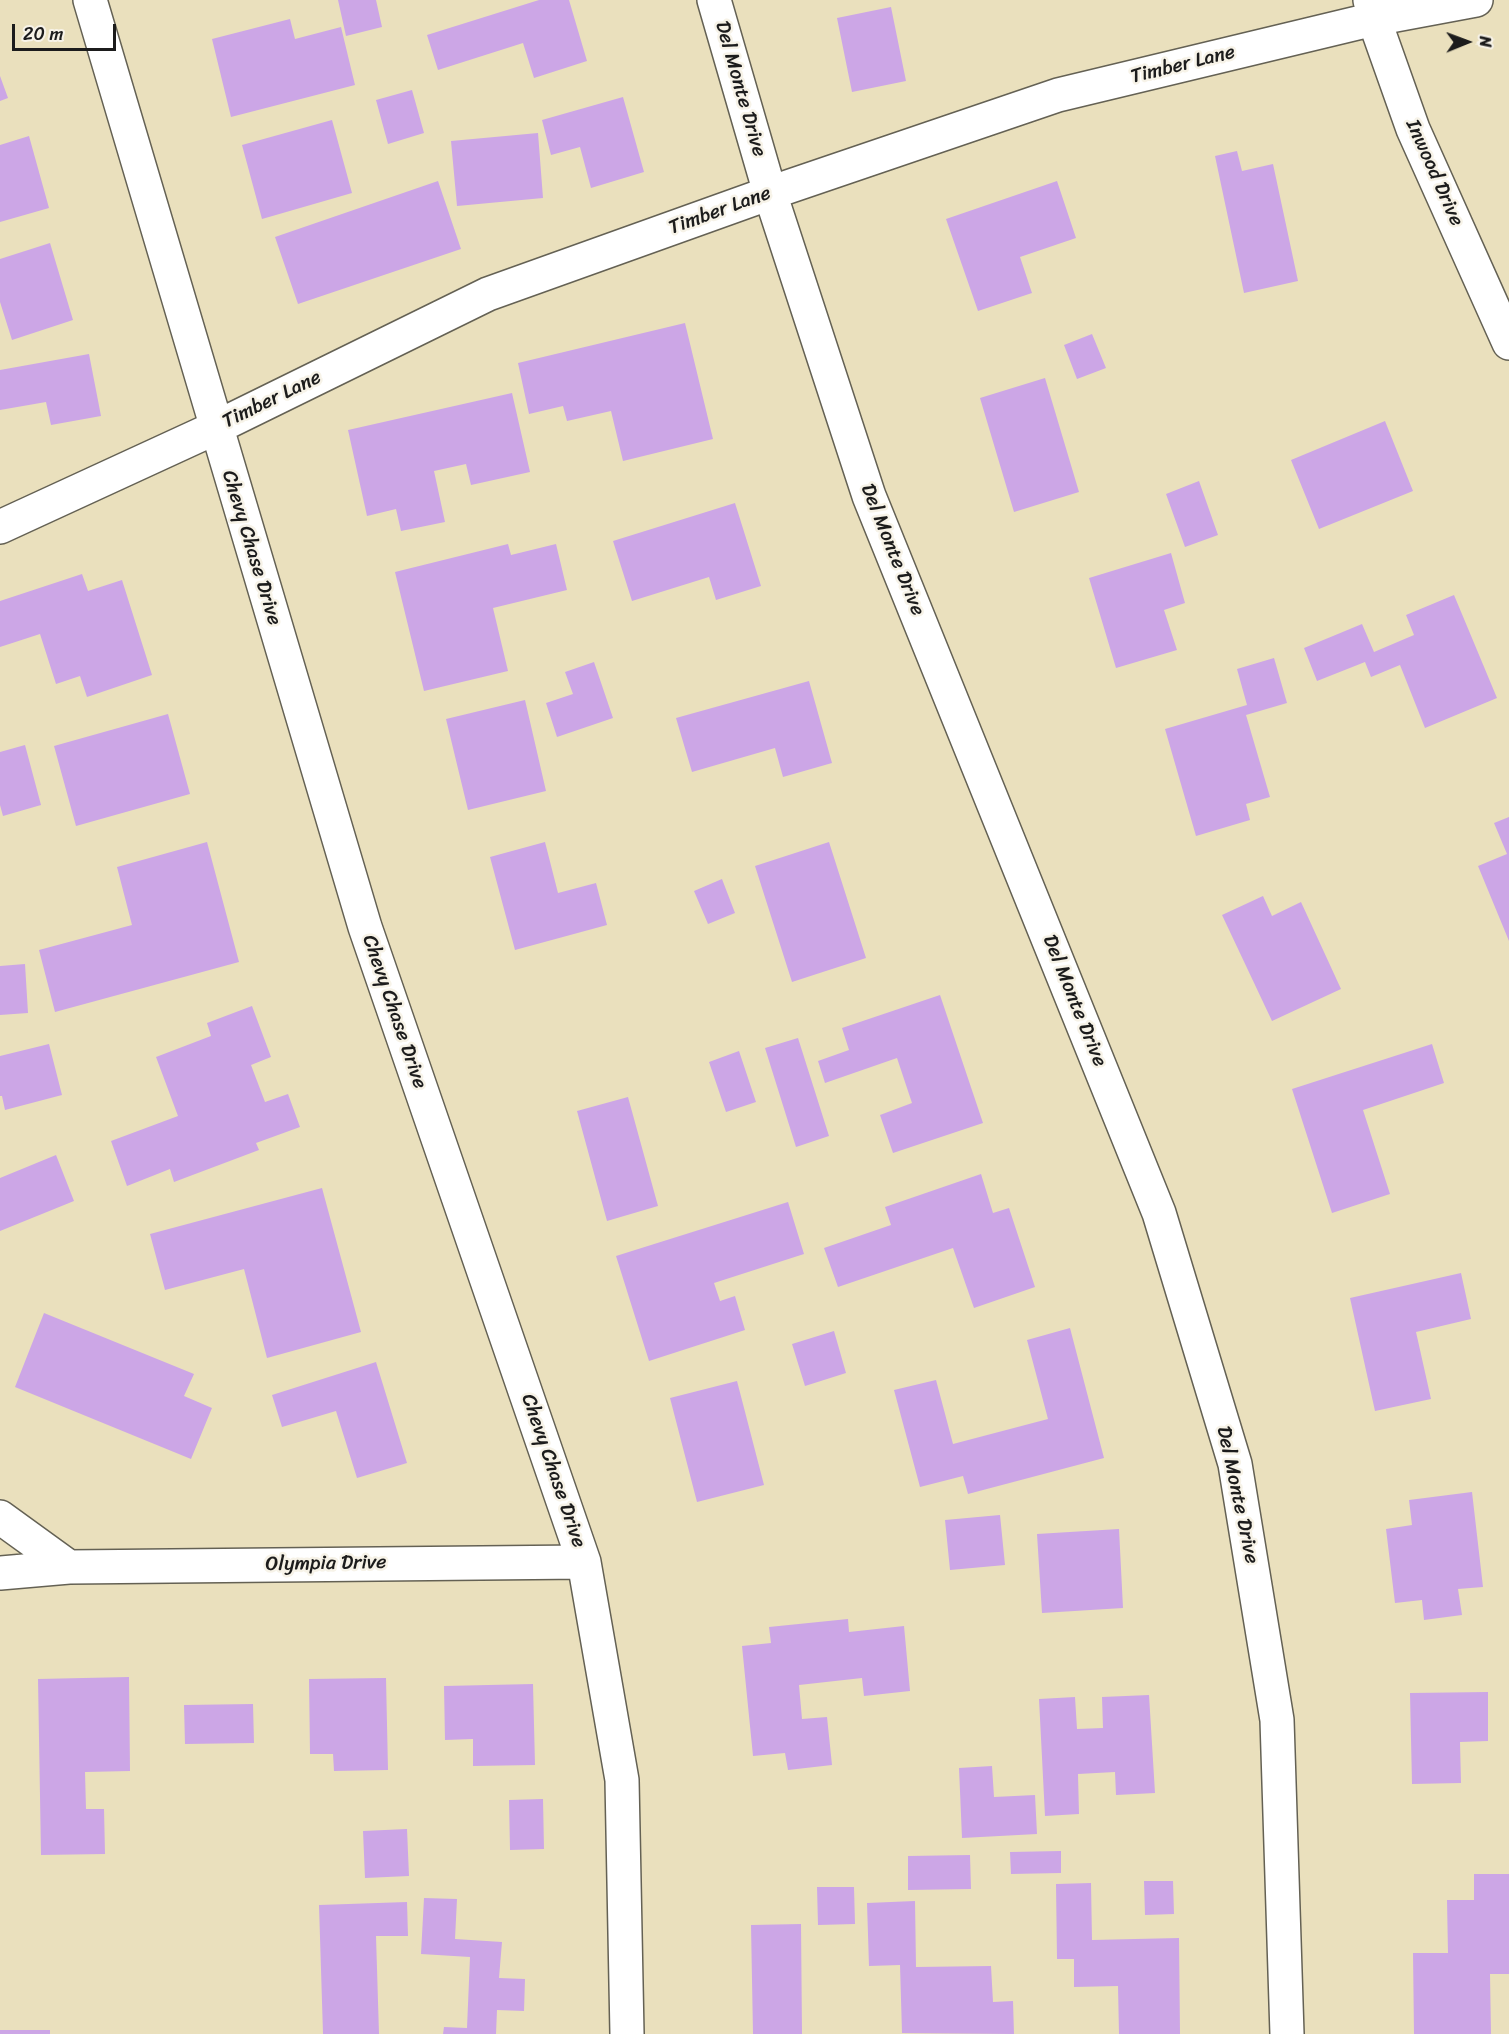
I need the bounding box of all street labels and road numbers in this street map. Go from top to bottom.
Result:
street label: Del Monte Drive [709,18,771,160]
street label: Timber Lane [1128,40,1238,90]
street label: Inwood Drive [1400,116,1468,230]
street label: Timber Lane [666,181,774,241]
street label: Timber Lane [219,366,325,434]
street label: Chevy Chase Drive [216,468,286,628]
street label: Del Monte Drive [855,481,929,619]
street label: Chevy Chase Drive [356,932,432,1092]
street label: Del Monte Drive [1037,932,1111,1070]
street label: Chevy Chase Drive [515,1391,591,1551]
street label: Del Monte Drive [1211,1424,1263,1566]
street label: Olympia Drive [265,1551,387,1577]

